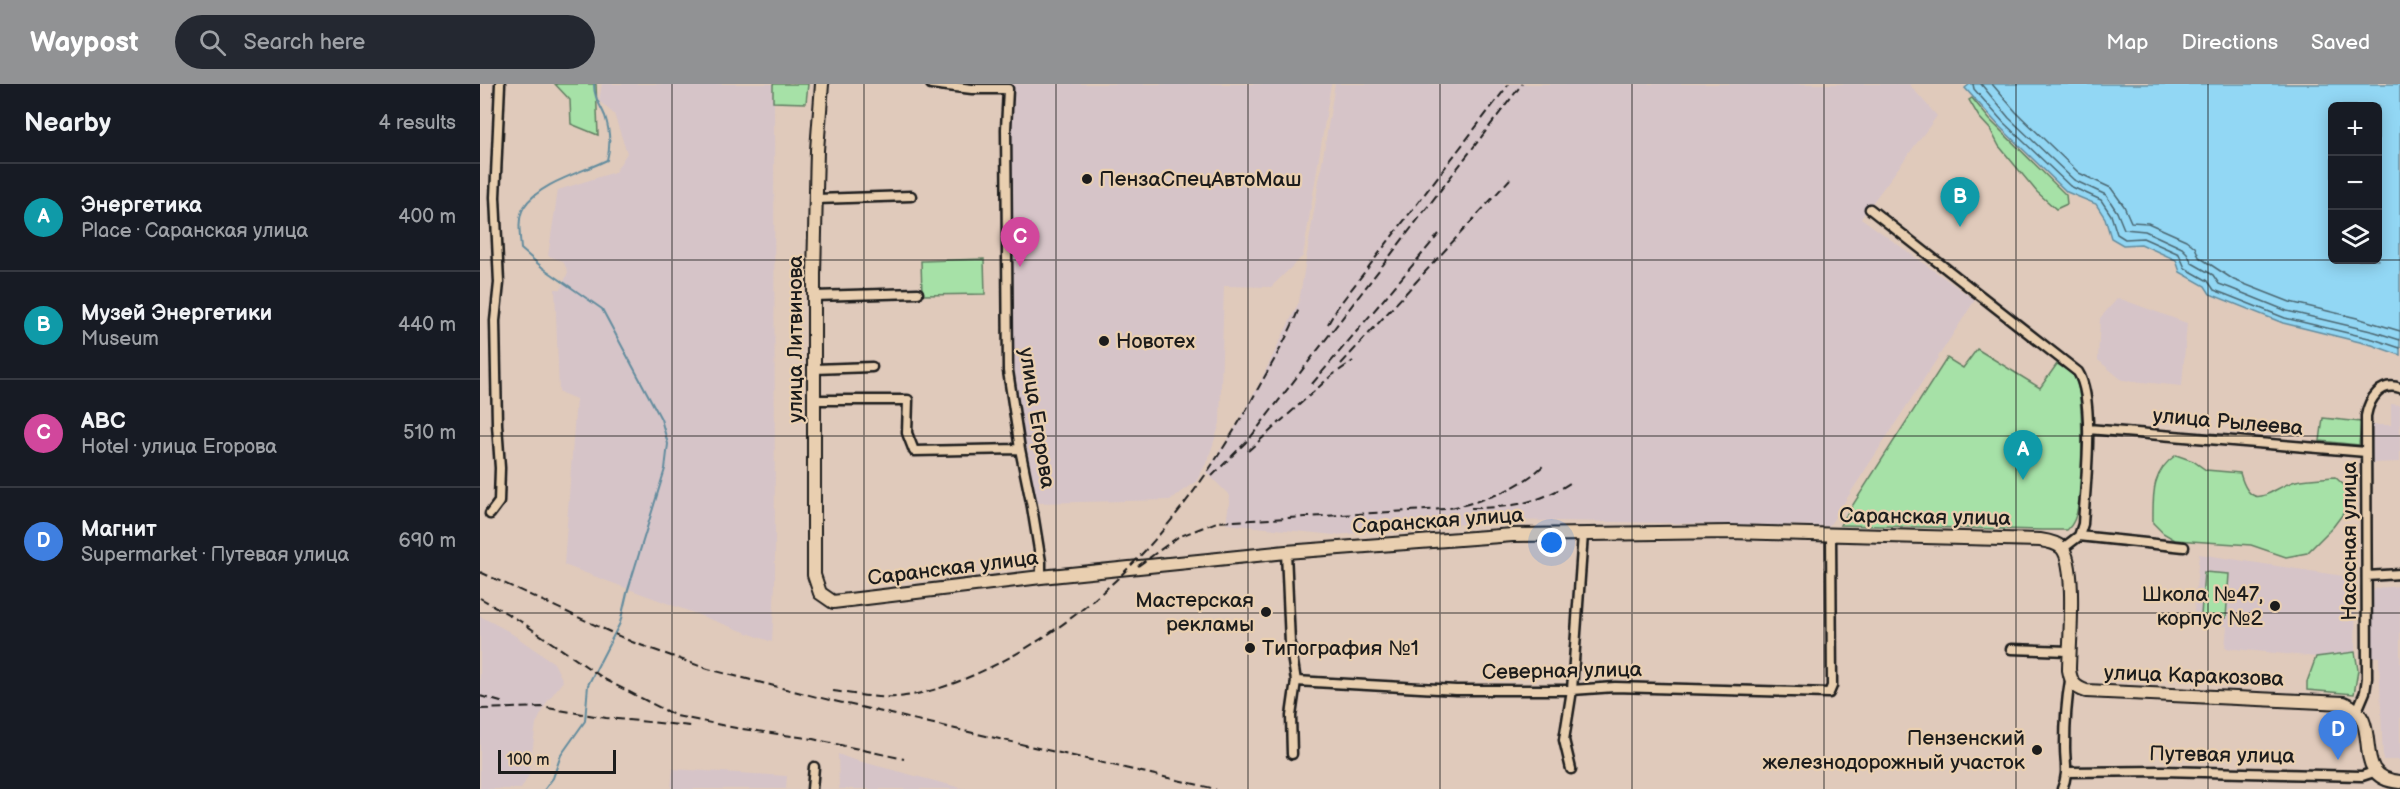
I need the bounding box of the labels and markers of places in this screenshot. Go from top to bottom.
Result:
place label: ПензаСпецАвтоМаш [1099,167,1301,192]
marker: ПензаСпецАвтоМаш [1080,172,1094,186]
pin: B [1940,178,1980,227]
pin: C [1000,218,1040,267]
place label: Новотех [1116,329,1196,354]
marker: Новотех [1097,334,1111,348]
pin: A [2004,430,2042,480]
place label: Школа №47, корпус №2 [2142,582,2264,631]
place label: Мастерская рекламы [1135,588,1254,637]
marker: Школа №47, корпус №2 [2268,599,2282,613]
marker: Мастерская рекламы [1259,605,1273,619]
place label: Типография №1 [1262,636,1419,661]
marker: Типография №1 [1243,641,1257,655]
pin: D [2318,710,2358,760]
place label: Пензенский железнодорожный участок [1763,726,2025,775]
marker: Пензенский железнодорожный участок [2030,743,2044,757]

